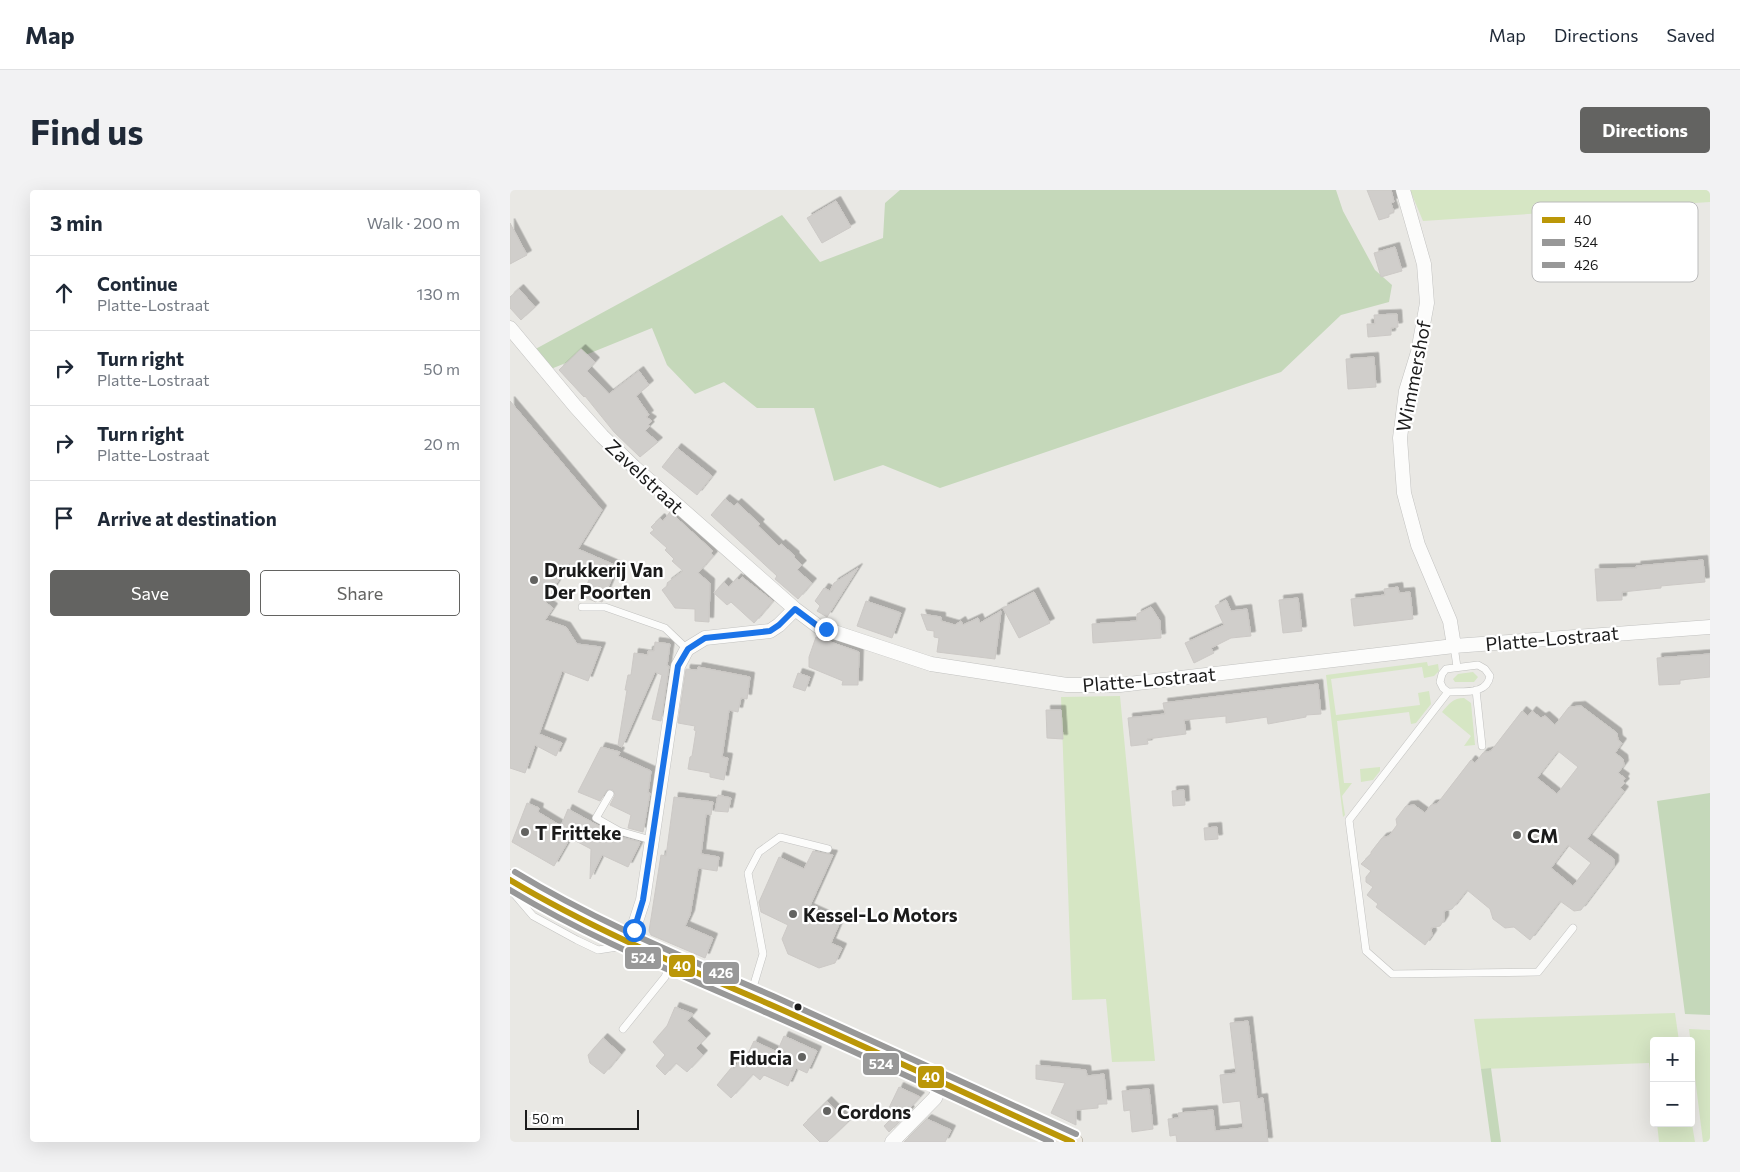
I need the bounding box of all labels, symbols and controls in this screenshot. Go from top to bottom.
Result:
text: Map [25,20,75,49]
text: Map [1489,24,1526,46]
text: Directions [1554,24,1638,46]
text: Saved [1666,24,1715,46]
button: Directions [1580,107,1710,153]
text: Find us [30,109,144,152]
legend [1532,202,1698,282]
text: 3 min [50,210,103,235]
text: 40 [1574,211,1592,228]
text: Walk · 200 m [367,213,460,232]
text: 524 [1574,233,1599,250]
text: 426 [1574,256,1598,273]
text: Continue [97,272,177,295]
icon: ahead [50,279,78,307]
text: 130 m [417,284,460,303]
text: Platte-Lostraat [97,295,210,314]
street label: Wimmershof [1391,318,1435,434]
text: Turn right [97,347,184,370]
icon: right [50,354,78,382]
text: 50 m [423,359,460,378]
text: Platte-Lostraat [97,370,210,389]
text: Turn right [97,422,184,445]
icon: right [50,429,78,457]
text: 20 m [424,434,460,453]
street label: Zavelstraat [601,434,689,518]
text: Platte-Lostraat [97,445,210,464]
icon: arrive [50,504,78,532]
text: Arrive at destination [97,507,277,530]
place label: Drukkerij Van Der Poorten [544,558,663,603]
button: Save [50,570,250,616]
button: Share [260,570,460,616]
marker: Drukkerij Van Der Poorten [528,574,540,586]
route end [815,618,838,641]
street label: Platte-Lostraat [1484,621,1620,655]
street label: Platte-Lostraat [1081,662,1217,696]
place label: T Fritteke [535,821,621,844]
place label: CM [1527,824,1558,847]
marker: T Fritteke [519,826,531,838]
marker: CM [1511,829,1523,841]
place label: Kessel-Lo Motors [803,903,958,926]
marker: Kessel-Lo Motors [787,908,799,920]
route start [623,919,646,942]
line badge: 524 [624,946,662,970]
text: 524 [631,949,656,966]
line badge: 40 [668,954,696,978]
text: 40 [673,957,691,974]
line badge: 426 [702,961,740,985]
text: 426 [709,964,734,981]
unlabelled marker [793,1002,803,1012]
map controls [1650,1037,1695,1127]
button: + [1650,1037,1695,1082]
place label: Fiducia [729,1046,792,1069]
marker: Fiducia [796,1051,808,1063]
line badge: 524 [862,1052,900,1076]
text: 524 [869,1055,894,1072]
line badge: 40 [917,1065,945,1089]
text: 40 [922,1068,940,1085]
button: − [1650,1082,1695,1127]
place label: Cordons [837,1100,911,1123]
marker: Cordons [821,1105,833,1117]
scale bar [525,1107,639,1130]
text: 50 m [532,1110,564,1127]

